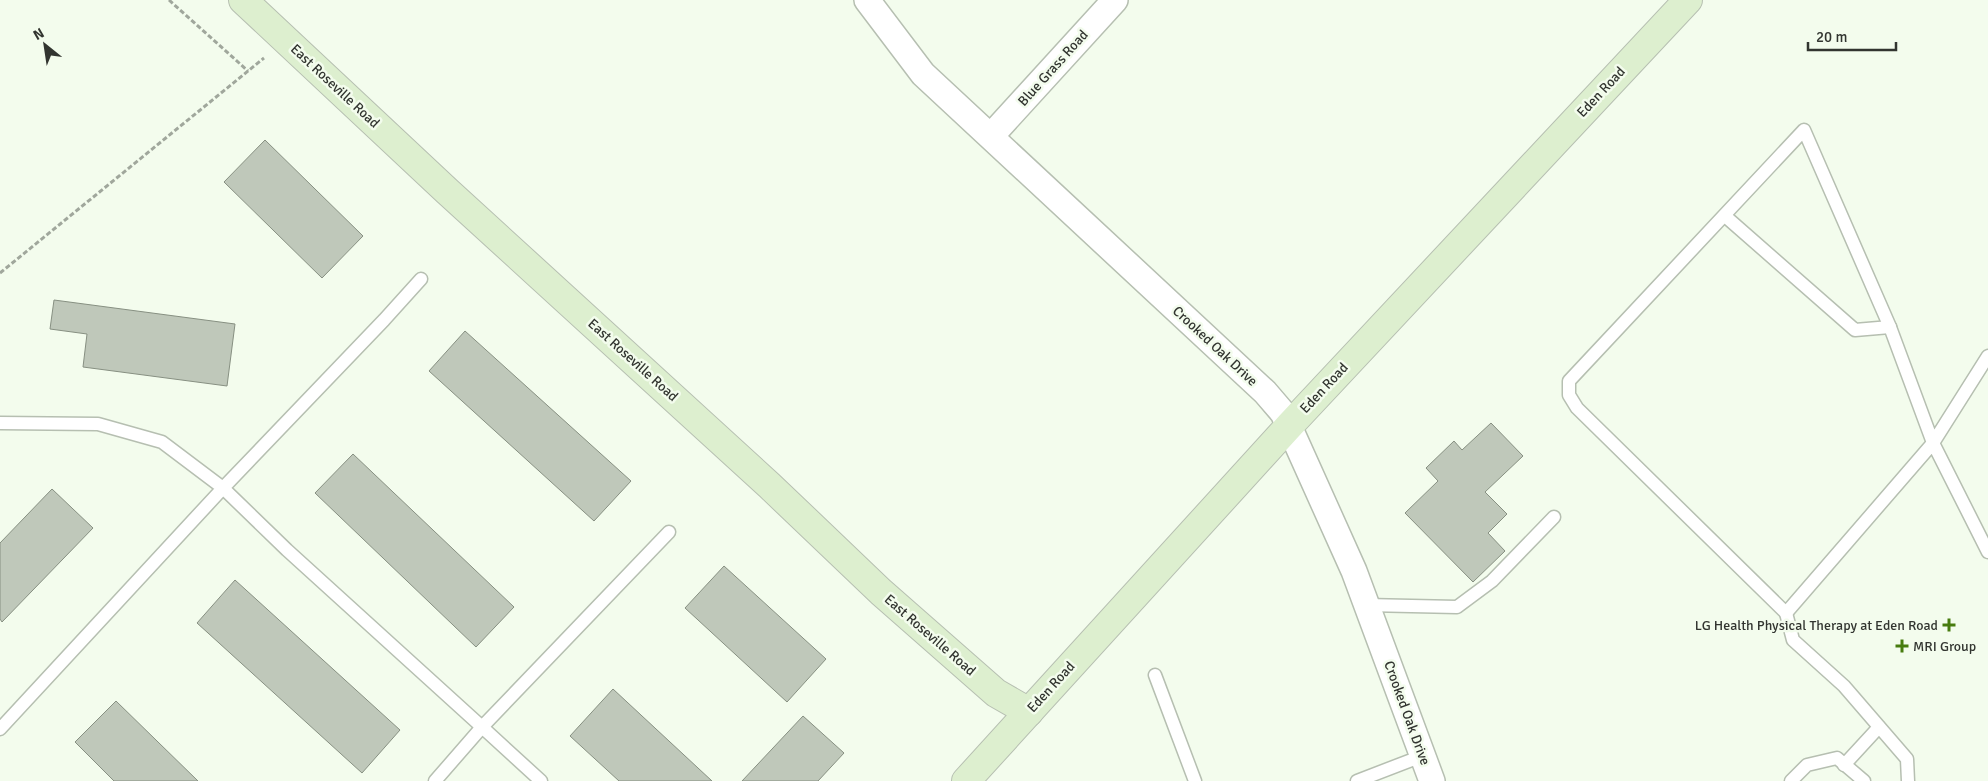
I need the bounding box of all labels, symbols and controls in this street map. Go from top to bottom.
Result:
north arrow [20,20,70,70]
scale bar [1808,20,1896,52]
text: N [30,24,47,44]
street label: Blue Grass Road [1014,26,1092,110]
text: 20 m [1816,28,1847,46]
street label: East Roseville Road [287,40,383,132]
street label: Eden Road [1573,63,1629,121]
street label: Crooked Oak Drive [1169,302,1261,390]
street label: East Roseville Road [584,315,682,405]
street label: Eden Road [1296,359,1352,417]
street label: East Roseville Road [881,591,979,679]
place label: LG Health Physical Therapy at Eden Road [1695,617,1938,634]
marker: LG Health Physical Therapy at Eden Road [1942,618,1956,632]
place label: MRI Group [1913,638,1976,655]
marker: MRI Group [1895,639,1909,653]
street label: Eden Road [1024,658,1078,716]
street label: Crooked Oak Drive [1380,659,1434,767]

